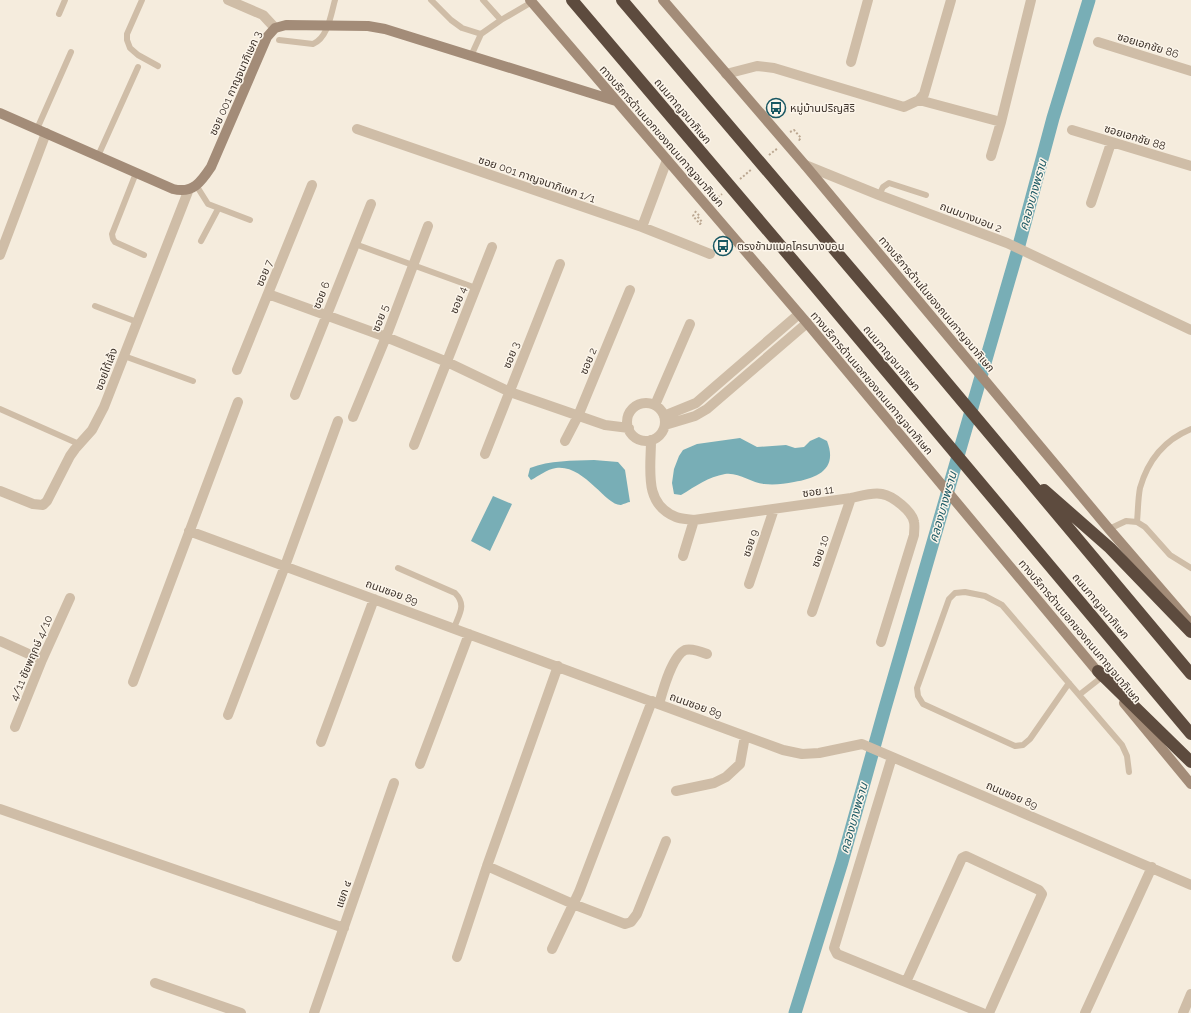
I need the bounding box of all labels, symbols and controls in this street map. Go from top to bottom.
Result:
street label: ซอย 001 กาญจนาภิเษก 3 [207,29,264,137]
street label: ซอยเอกชัย 86 [1116,30,1180,61]
street label: ทางบริการด้านนอกของถนนกาญจนาภิเษก [597,63,727,210]
street label: ถนนกาญจนาภิเษก [651,76,714,147]
bus stop icon: หมู่บ้านปริญสิริ [765,97,787,119]
place label: หมู่บ้านปริญสิริ [790,102,855,115]
street label: ซอยเอกชัย 88 [1103,122,1167,153]
street label: ซอย 001 กาญจนาภิเษก 1/1 [477,153,597,206]
water label: คลองบางพราน [1016,158,1050,232]
street label: ถนนบางบอน 2 [938,200,1004,235]
street label: ทางบริการด้านในของถนนกาญจนาภิเษก [876,233,998,375]
bus stop icon: ตรงข้ามแมคโครบางบอน [712,235,734,257]
place label: ตรงข้ามแมคโครบางบอน [737,240,844,253]
street label: ซอย 7 [253,258,276,288]
street label: ซอย 6 [310,279,333,311]
street label: ซอย 4 [447,285,470,315]
street label: ซอย 5 [369,303,392,333]
street label: ทางบริการด้านนอกของถนนกาญจนาภิเษก [808,309,935,458]
street label: ถนนกาญจนาภิเษก [861,322,923,394]
street label: ซอย 3 [500,340,523,370]
street label: ซอยไท้เล้ง [92,346,121,392]
street label: ซอย 2 [577,346,600,376]
water label: คลองบางพราน [926,470,960,544]
street label: ซอย 11 [802,483,835,500]
street label: ซอย 9 [740,528,761,559]
street label: ซอย 10 [809,533,832,569]
street label: ทางบริการด้านนอกของถนนกาญจนาภิเษก [1016,557,1143,706]
street label: ถนนกาญจนาภิเษก [1069,571,1132,642]
street label: ถนนซอย 89 [364,577,420,608]
street label: 4/11 ชัยพฤกษ์ 4/10 [8,613,55,703]
street label: ถนนซอย 89 [668,690,724,721]
street label: ถนนซอย 89 [984,779,1040,812]
water label: คลองบางพราน [837,781,871,855]
street label: แยก ๔ [333,879,354,909]

